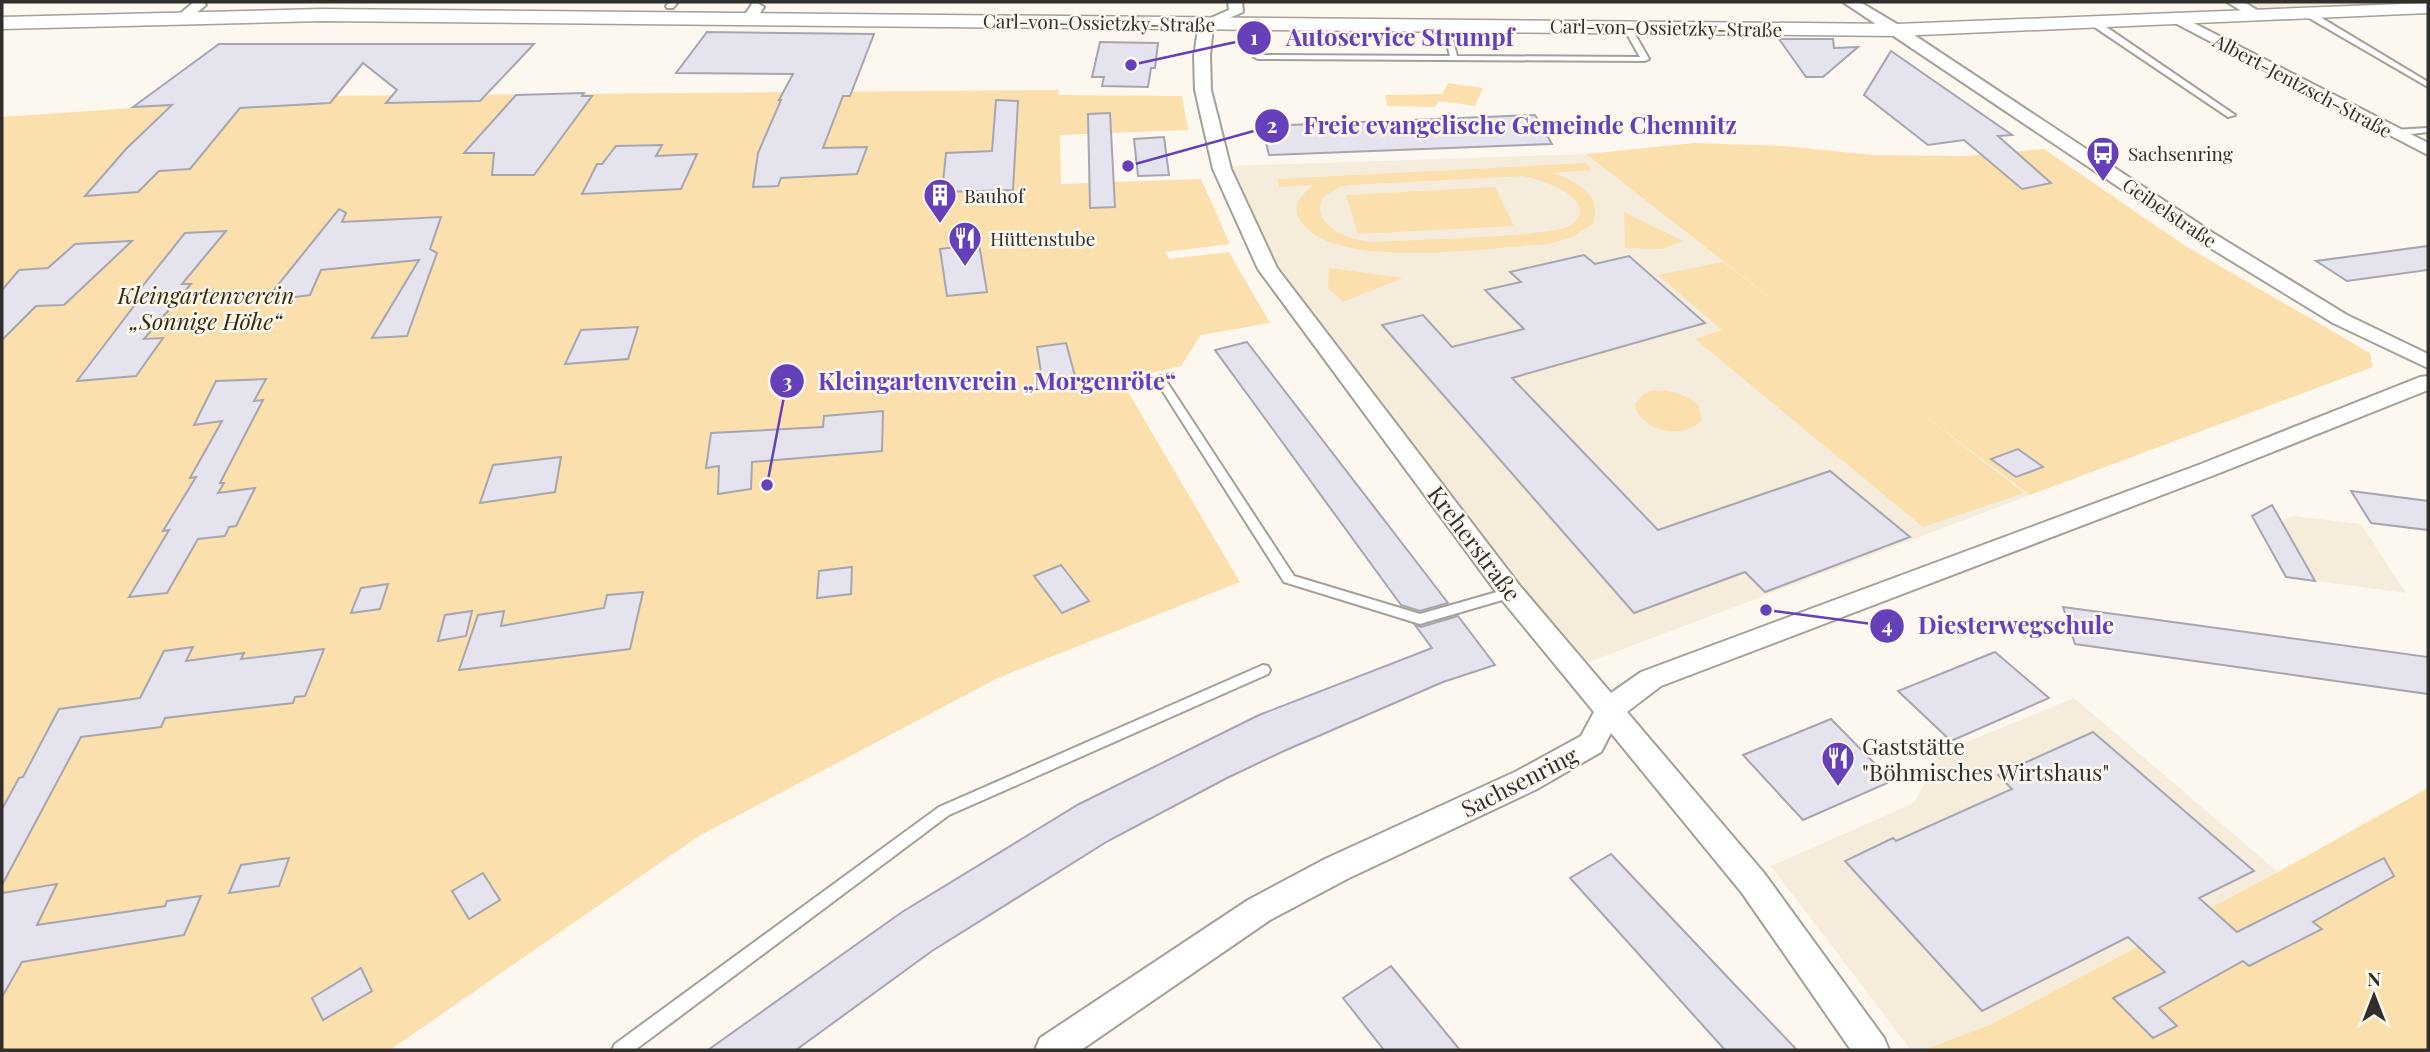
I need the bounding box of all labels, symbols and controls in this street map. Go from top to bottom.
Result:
street label: Carl-von-Ossietzky-Straße [983,7,1215,37]
street label: Carl-von-Ossietzky-Straße [1550,12,1782,42]
callout: Autoservice Strumpf [1237,15,1528,60]
text: Autoservice Strumpf [1285,20,1517,52]
text: 1 [1250,22,1258,50]
street label: Albert-Jentzsch-Straße [2208,26,2397,143]
callout: Freie evangelische Gemeinde Chemnitz [1255,103,1751,148]
text: Freie evangelische Gemeinde Chemnitz [1303,108,1737,140]
text: 2 [1267,110,1278,138]
bus stop icon: Sachsenring [2084,134,2122,183]
place label: Sachsenring [2128,140,2233,166]
street label: Geibelstraße [2118,171,2222,253]
building icon: Bauhof [921,176,959,225]
place label: Bauhof [964,182,1026,208]
restaurant icon: Hüttenstube [946,219,984,268]
place label: Hüttenstube [990,225,1095,251]
park label: Kleingartenverein „Sonnige Höhe“ [117,279,294,336]
callout: Kleingartenverein „Morgenröte“ [769,359,1190,404]
text: Kleingartenverein „Morgenröte“ [818,364,1176,396]
text: 3 [782,366,792,394]
street label: Kreherstraße [1421,479,1529,607]
callout: Diesterwegschule [1869,603,2128,648]
text: Diesterwegschule [1918,608,2114,640]
text: 4 [1881,610,1893,638]
place label: Gaststätte "Böhmisches Wirtshaus" [1862,730,2109,787]
street label: Sachsenring [1455,738,1583,824]
restaurant icon: Gaststätte "Böhmisches Wirtshaus" [1819,739,1857,788]
north arrow [2339,961,2409,1031]
text: N [2367,965,2381,991]

